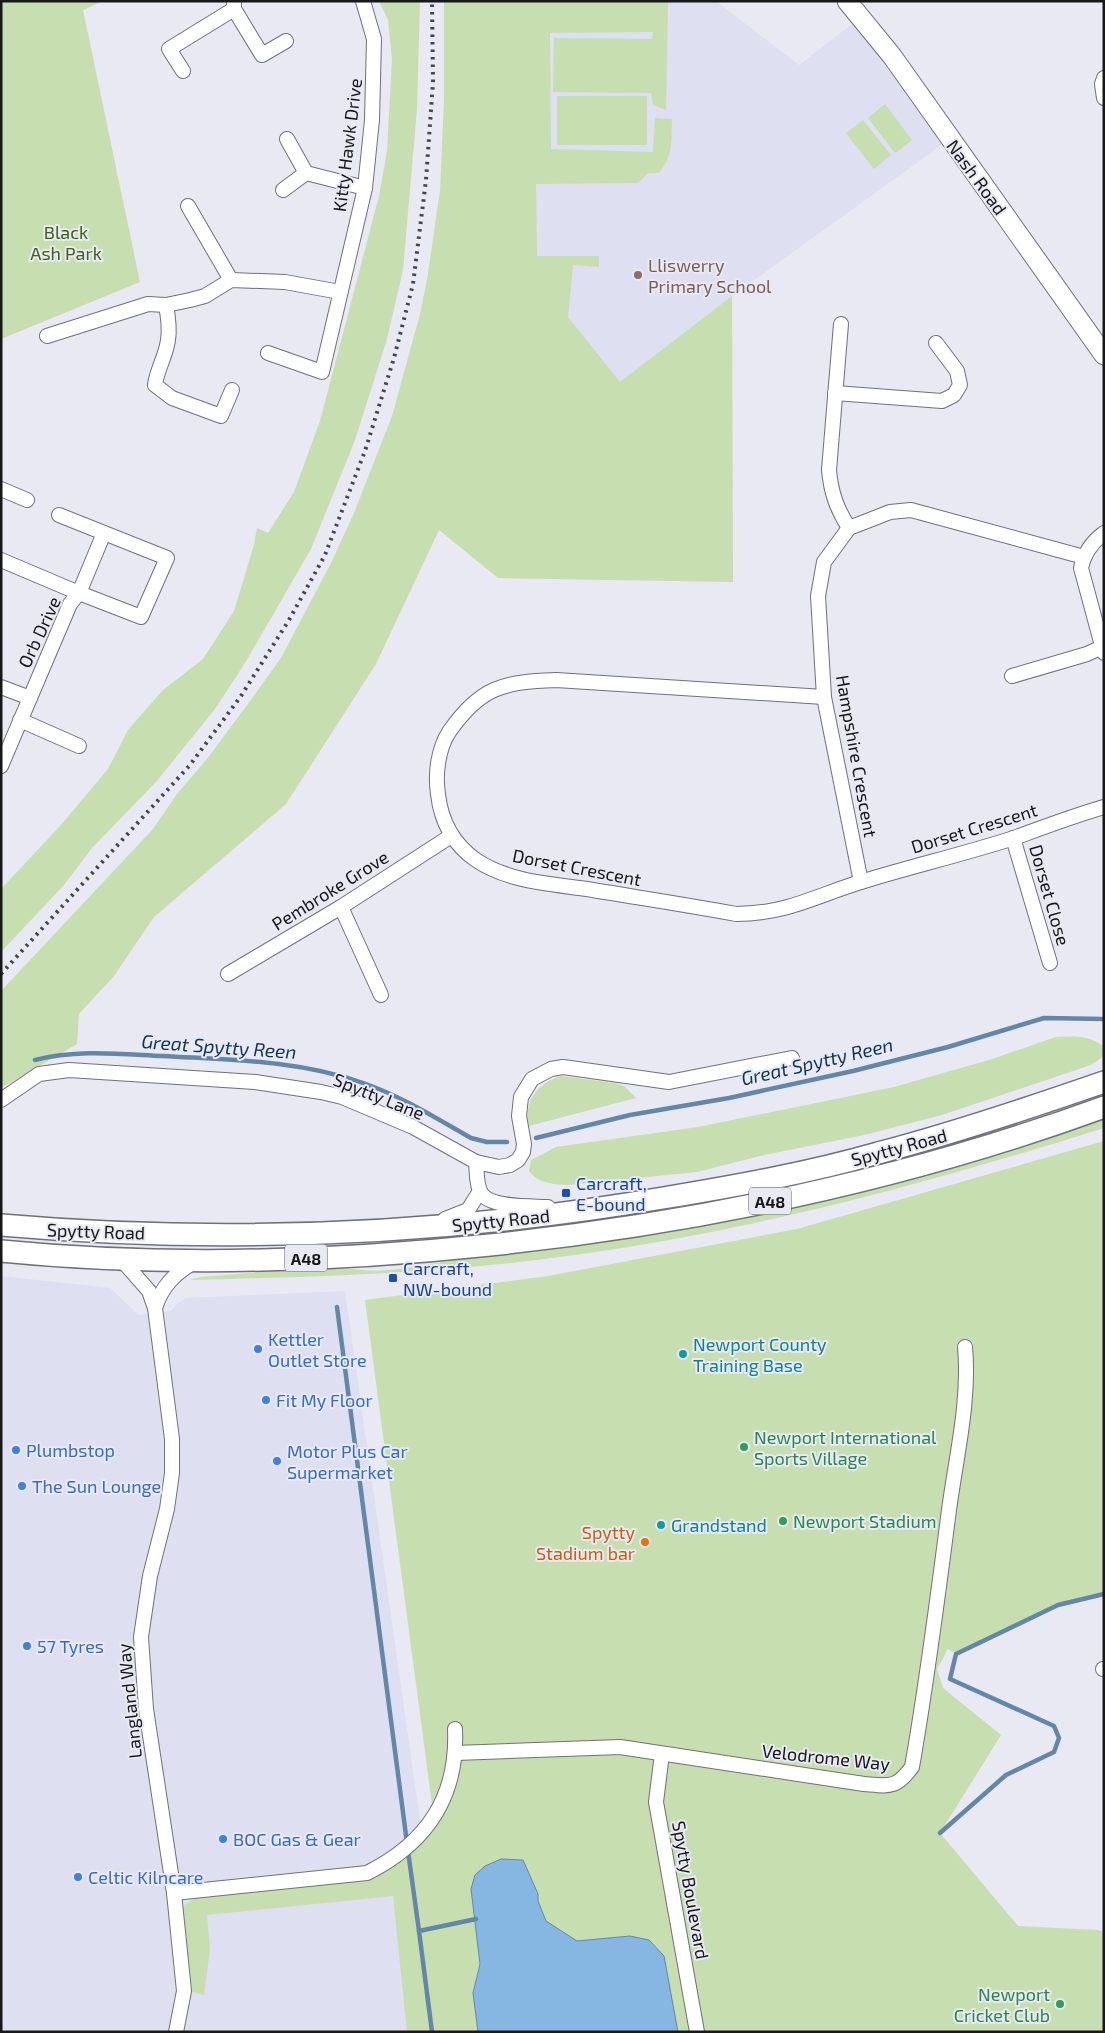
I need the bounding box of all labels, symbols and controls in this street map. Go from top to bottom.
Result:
street label: Kitty Hawk Drive [328,77,366,213]
street label: Nash Road [942,135,1012,219]
park label: Black Ash Park [30,221,102,264]
place label: Lliswerry Primary School [648,254,772,297]
marker: Lliswerry Primary School [632,269,644,281]
street label: Orb Drive [13,593,65,671]
street label: Hampshire Crescent [832,673,882,839]
street label: Dorset Crescent [908,798,1040,858]
street label: Dorset Close [1025,842,1075,948]
street label: Dorset Crescent [511,844,643,890]
street label: Pembroke Grove [268,845,392,935]
water label: Great Spytty Reen [141,1029,297,1064]
water label: Great Spytty Reen [739,1032,895,1091]
street label: Spytty Lane [330,1068,428,1124]
street label: Spytty Road [849,1124,949,1170]
place label: Carcraft, E-bound [576,1172,647,1215]
marker: Carcraft, E-bound [560,1187,572,1199]
road number: A48 [749,1188,791,1214]
street label: Spytty Road [451,1204,551,1236]
street label: Spytty Road [47,1218,145,1244]
road number: A48 [285,1244,327,1272]
place label: Carcraft, NW-bound [403,1257,492,1300]
marker: Carcraft, NW-bound [387,1272,399,1284]
place label: Kettler Outlet Store [268,1328,367,1371]
place label: Newport County Training Base [693,1333,827,1376]
marker: Kettler Outlet Store [252,1343,264,1355]
marker: Newport County Training Base [677,1348,689,1360]
place label: Fit My Floor [276,1389,373,1411]
marker: Fit My Floor [260,1394,272,1406]
place label: Newport International Sports Village [754,1426,937,1469]
place label: Plumbstop [26,1439,115,1461]
place label: Motor Plus Car Supermarket [287,1440,408,1483]
marker: Newport International Sports Village [738,1441,750,1453]
marker: Plumbstop [10,1444,22,1456]
marker: Motor Plus Car Supermarket [271,1455,283,1467]
place label: The Sun Lounge [32,1475,161,1497]
marker: The Sun Lounge [16,1480,28,1492]
place label: Newport Stadium [793,1510,936,1532]
place label: Grandstand [671,1514,767,1536]
marker: Newport Stadium [777,1515,789,1527]
marker: Grandstand [655,1519,667,1531]
place label: Spytty Stadium bar [536,1521,635,1564]
marker: Spytty Stadium bar [639,1536,651,1548]
place label: 57 Tyres [37,1635,104,1657]
marker: 57 Tyres [21,1640,33,1652]
street label: Langland Way [112,1642,146,1760]
street label: Velodrome Way [761,1739,892,1775]
street label: Spytty Boulevard [668,1819,714,1961]
place label: BOC Gas & Gear [233,1828,361,1850]
marker: BOC Gas & Gear [217,1833,229,1845]
place label: Celtic Kilncare [88,1866,204,1888]
marker: Celtic Kilncare [72,1871,84,1883]
place label: Newport Cricket Club [954,1983,1050,2026]
marker: Newport Cricket Club [1054,1998,1066,2010]

